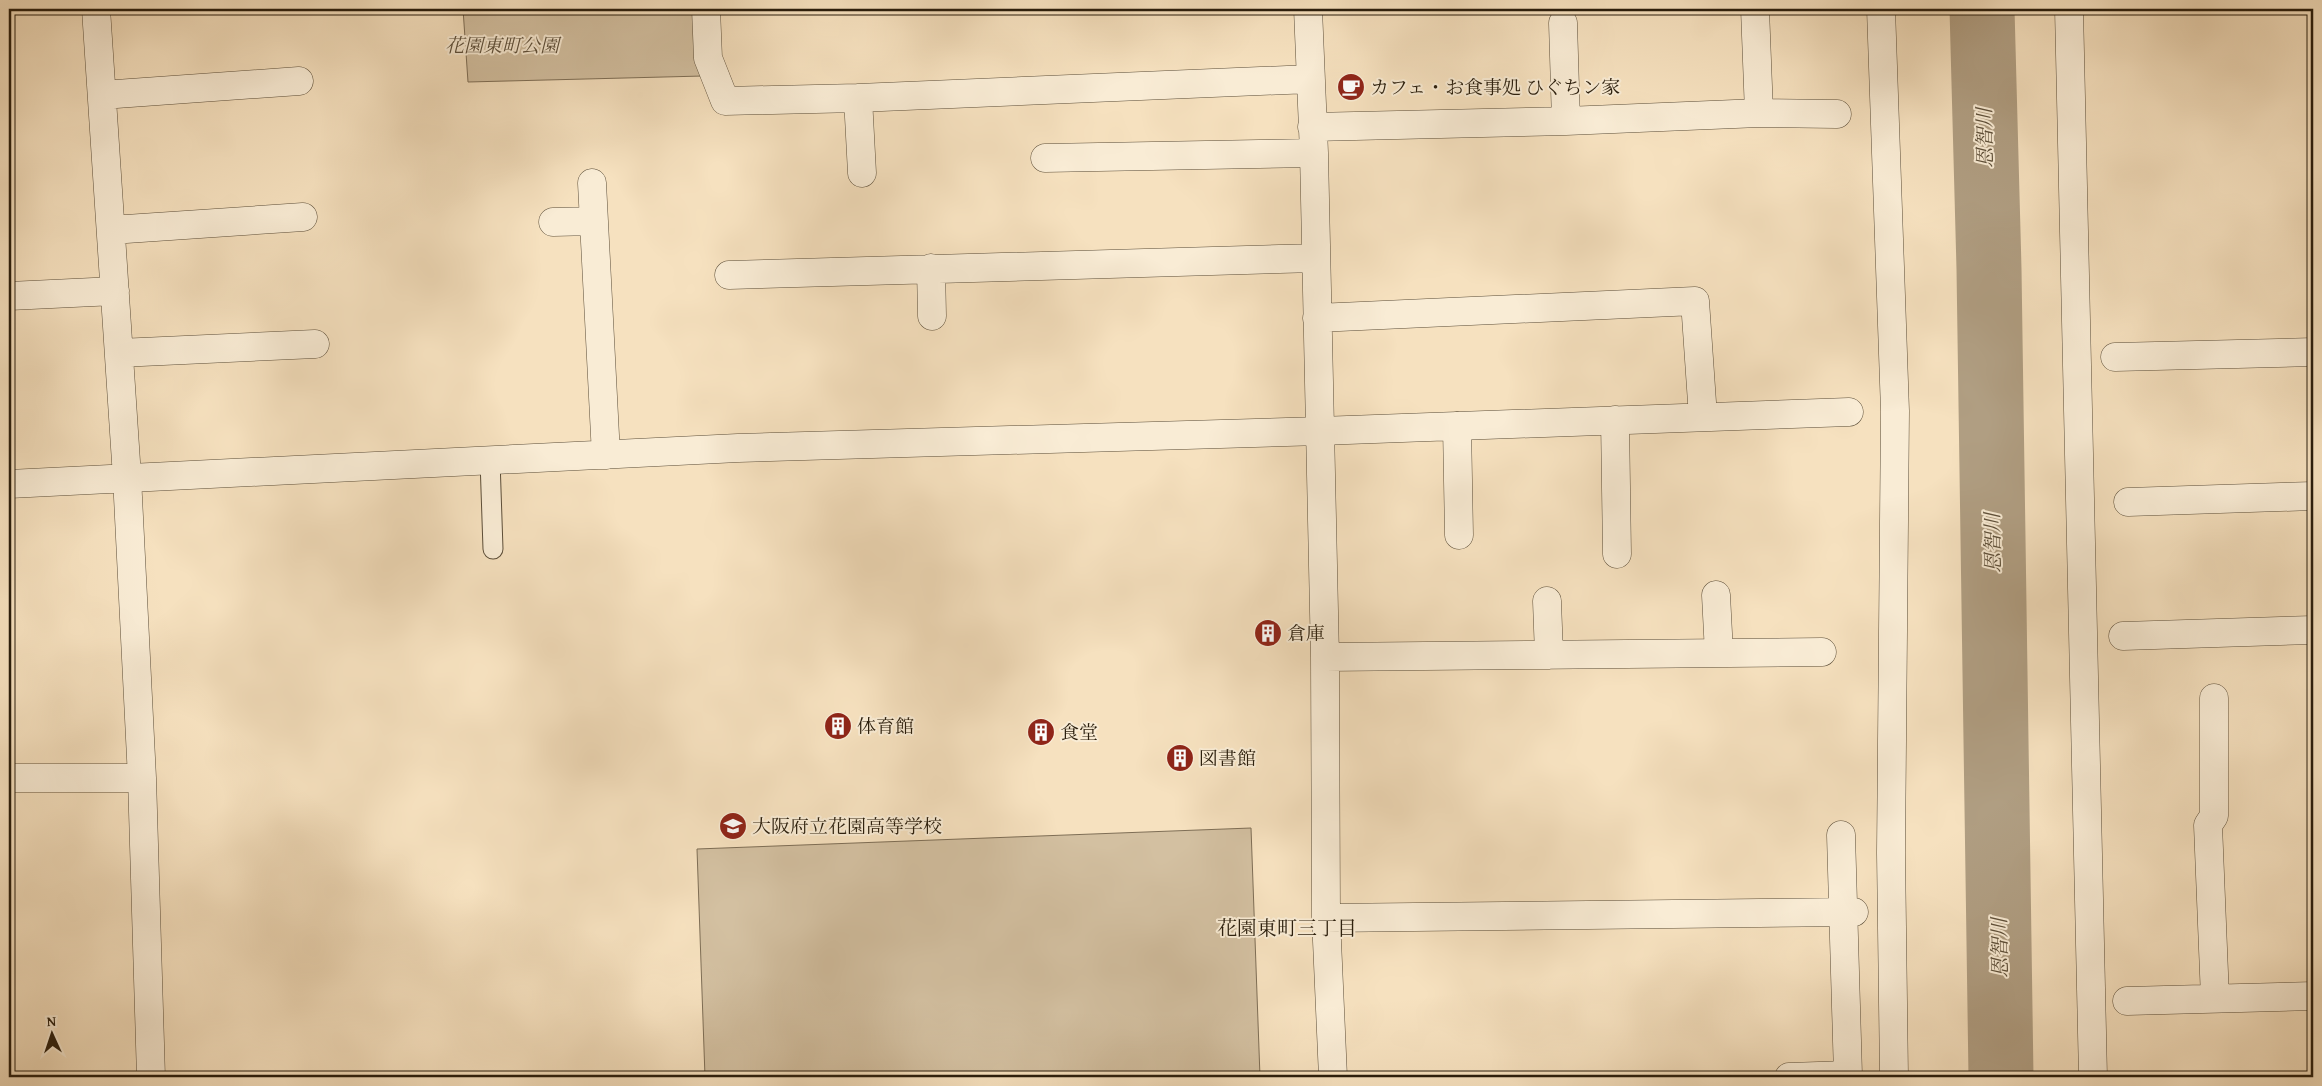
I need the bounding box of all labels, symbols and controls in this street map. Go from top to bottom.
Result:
park label: 花園東町公園 [445,31,562,59]
cafe icon: カフェ・お食事処 ひぐちン家 [1336,72,1366,102]
place label: カフェ・お食事処 ひぐちン家 [1370,73,1620,101]
water label: 恩智川 [1969,106,1999,168]
water label: 恩智川 [1977,511,2007,573]
building icon: 倉庫 [1253,618,1283,648]
place label: 倉庫 [1287,619,1325,647]
building icon: 体育館 [823,711,853,741]
place label: 体育館 [857,712,914,740]
building icon: 食堂 [1026,717,1056,747]
place label: 食堂 [1060,718,1098,746]
building icon: 図書館 [1165,743,1195,773]
place label: 図書館 [1199,744,1256,772]
school or university icon: 大阪府立花園高等学校 [718,811,748,841]
place label: 大阪府立花園高等学校 [752,812,942,840]
district label: 花園東町三丁目 [1217,913,1357,942]
water label: 恩智川 [1984,916,2014,978]
north arrow [28,1008,78,1058]
text: N [46,1011,57,1031]

